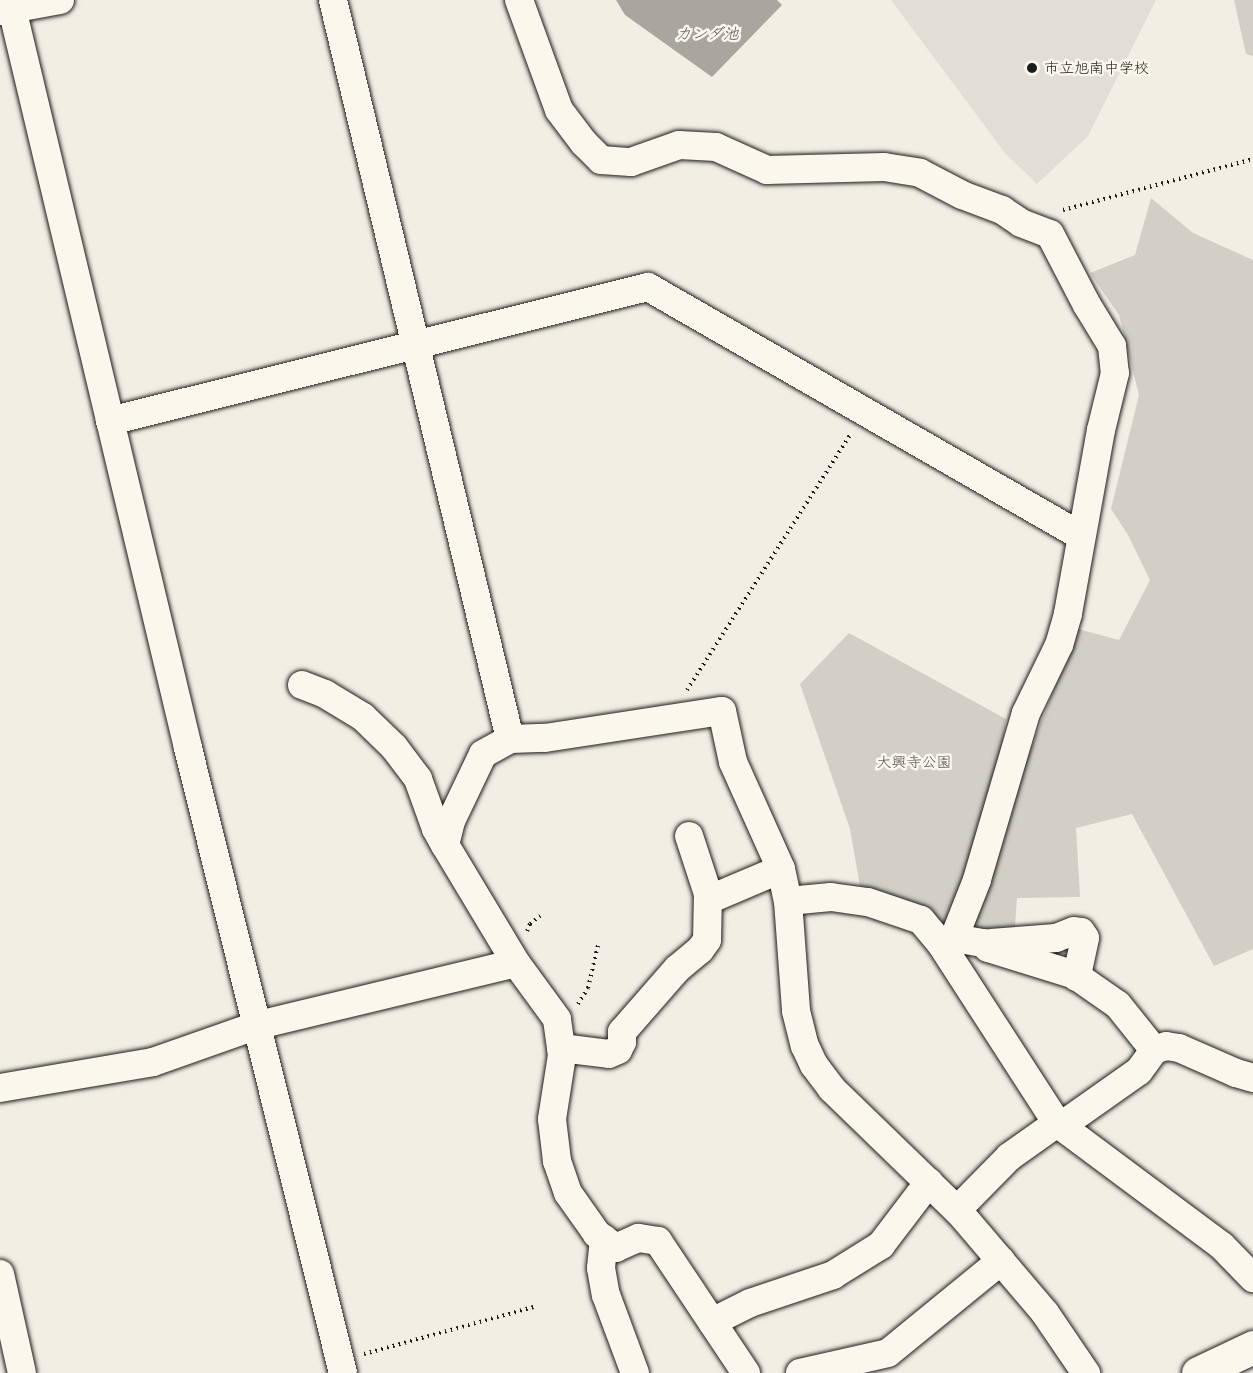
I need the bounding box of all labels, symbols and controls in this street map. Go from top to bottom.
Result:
water label: カンダ池 [675,23,739,43]
place label: 市立旭南中学校 [1044,59,1149,77]
marker: 市立旭南中学校 [1025,61,1039,75]
park label: 大興寺公園 [877,753,951,771]

